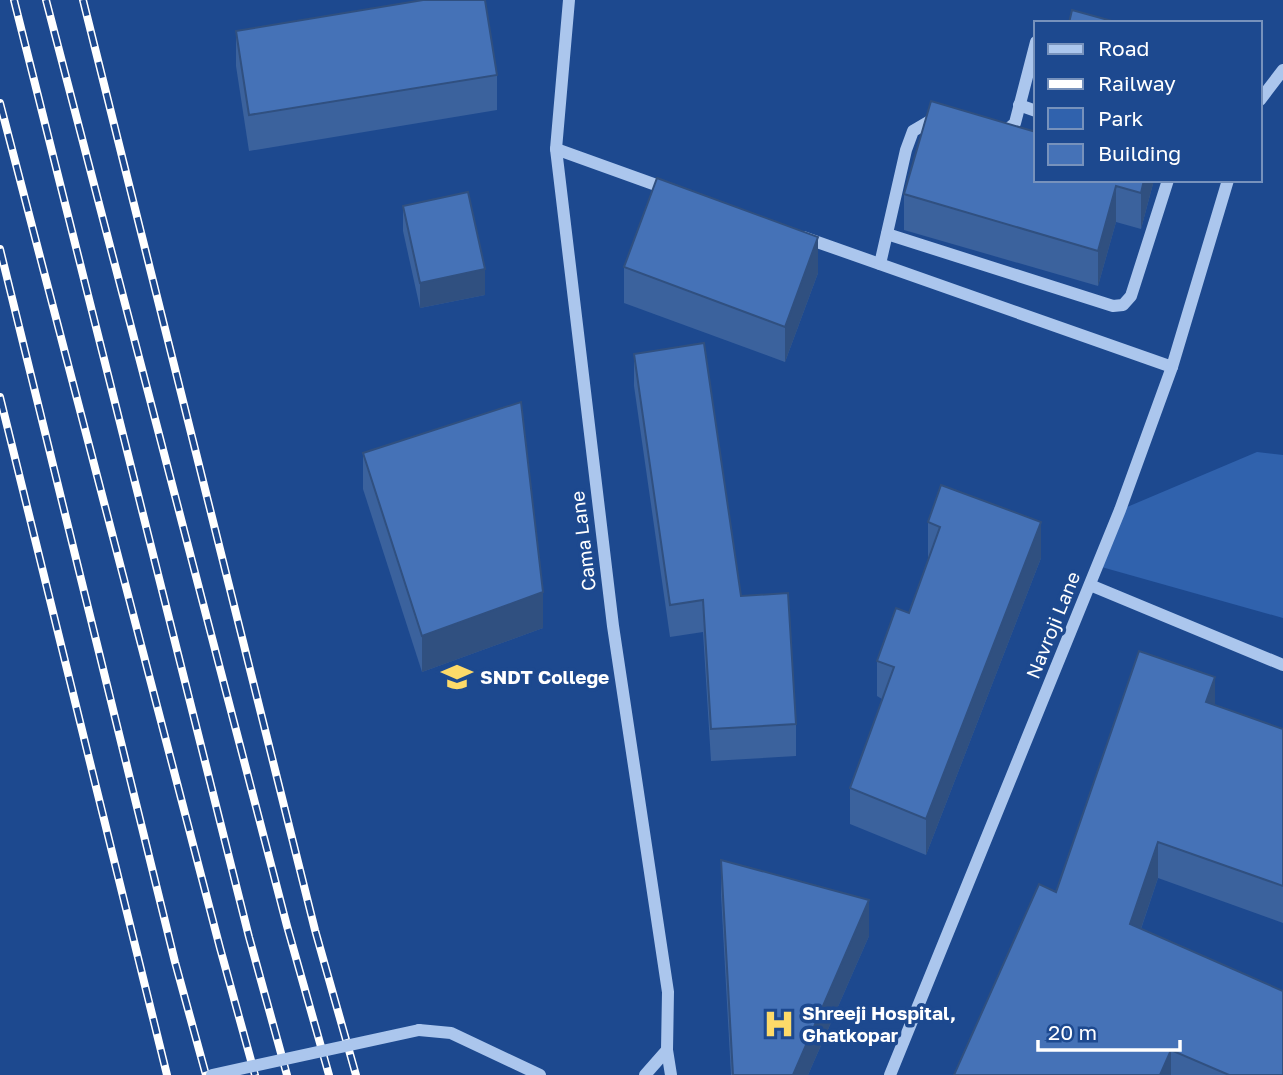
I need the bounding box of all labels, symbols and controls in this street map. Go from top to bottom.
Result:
legend [1034,21,1262,182]
text: Road [1098,35,1149,61]
text: Railway [1098,70,1176,96]
text: Park [1098,105,1144,131]
text: Building [1098,140,1181,166]
street label: Cama Lane [565,490,600,592]
street label: Navroji Lane [1021,568,1084,682]
school or university icon: SNDT College [440,660,474,694]
place label: SNDT College [480,665,609,688]
place label: Shreeji Hospital, Ghatkopar [802,1001,956,1046]
hospital icon: Shreeji Hospital, Ghatkopar [762,1007,796,1041]
scale bar [1038,1009,1180,1052]
text: 20 m [1048,1019,1097,1045]

